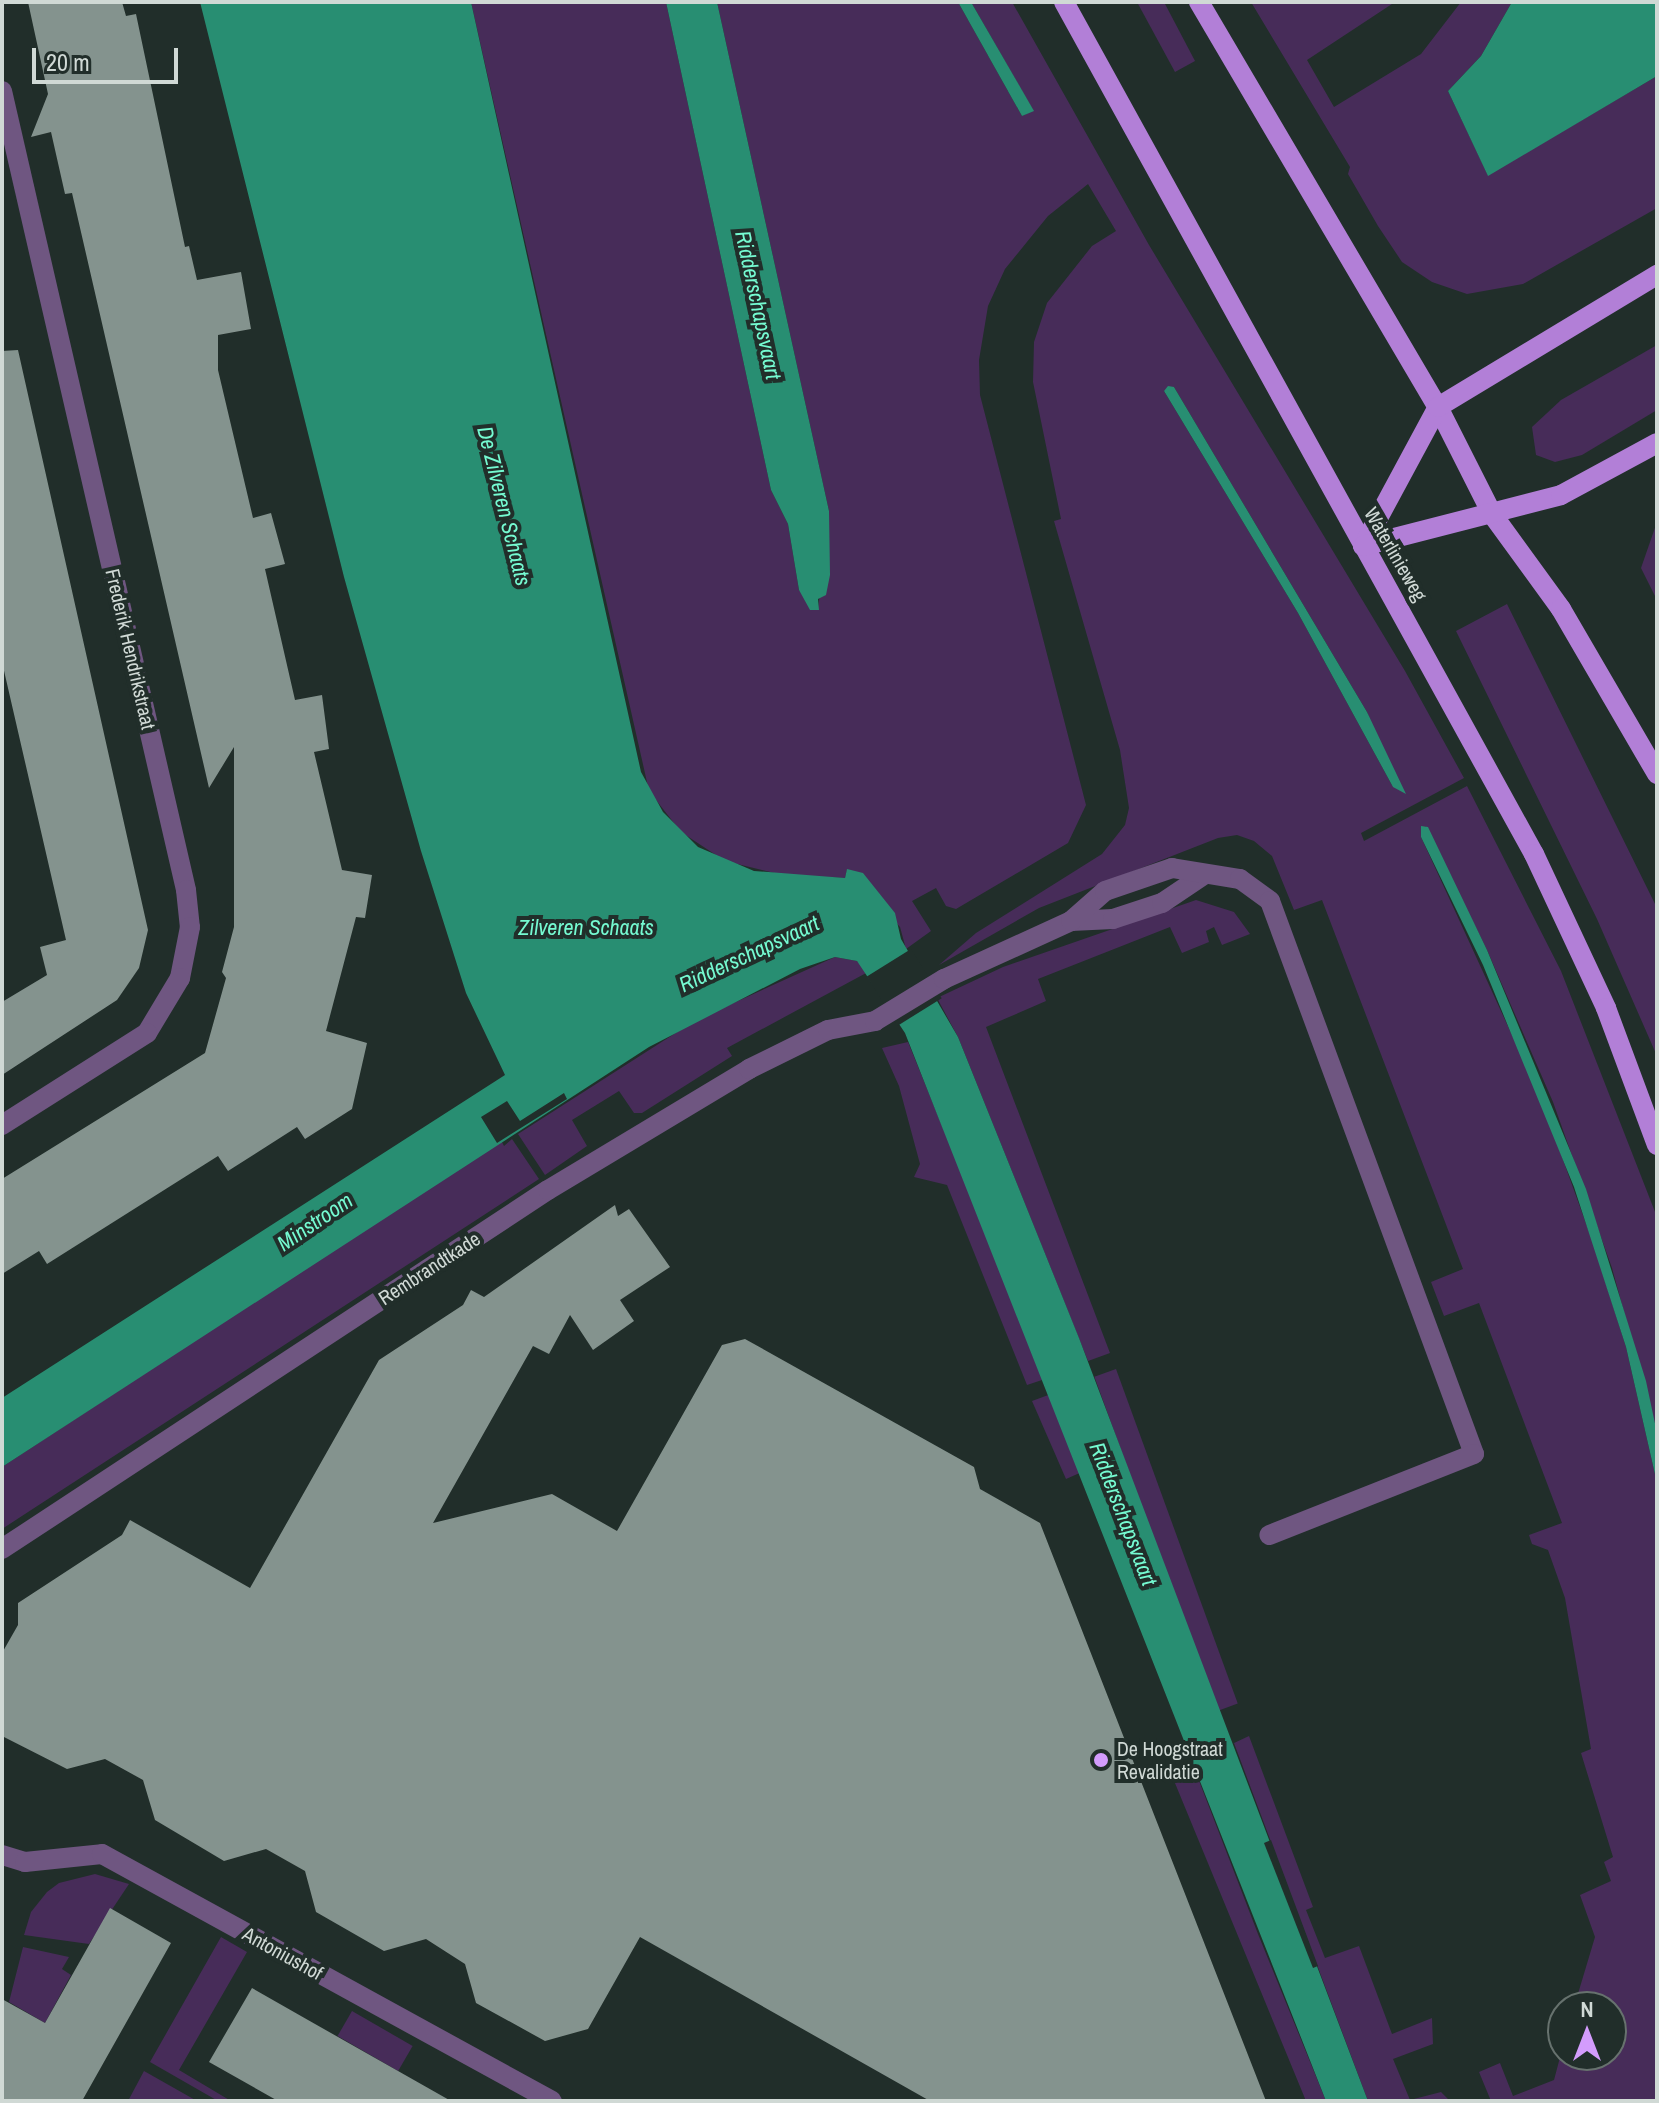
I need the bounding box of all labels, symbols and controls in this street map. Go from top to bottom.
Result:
scale bar [36,32,182,82]
text: 20 m [46,46,90,78]
water label: Ridderschapsvaart [729,228,787,382]
water label: De Zilveren Schaats [471,424,537,588]
street label: Waterlinieweg [1360,503,1432,605]
street label: Frederik Hendrikstraat [101,566,161,732]
water label: Ridderschapsvaart [675,910,823,998]
water label: Zilveren Schaats [518,915,654,941]
water label: Minstroom [272,1187,358,1257]
street label: Rembrandtkade [374,1226,484,1310]
water label: Ridderschapsvaart [1084,1439,1162,1589]
place label: De Hoogstraat Revalidatie [1117,1736,1223,1783]
marker: De Hoogstraat Revalidatie [1092,1751,1110,1769]
street label: Antoniushof [239,1921,327,1985]
north arrow [1547,1991,1627,2071]
text: N [1580,1994,1594,2024]

